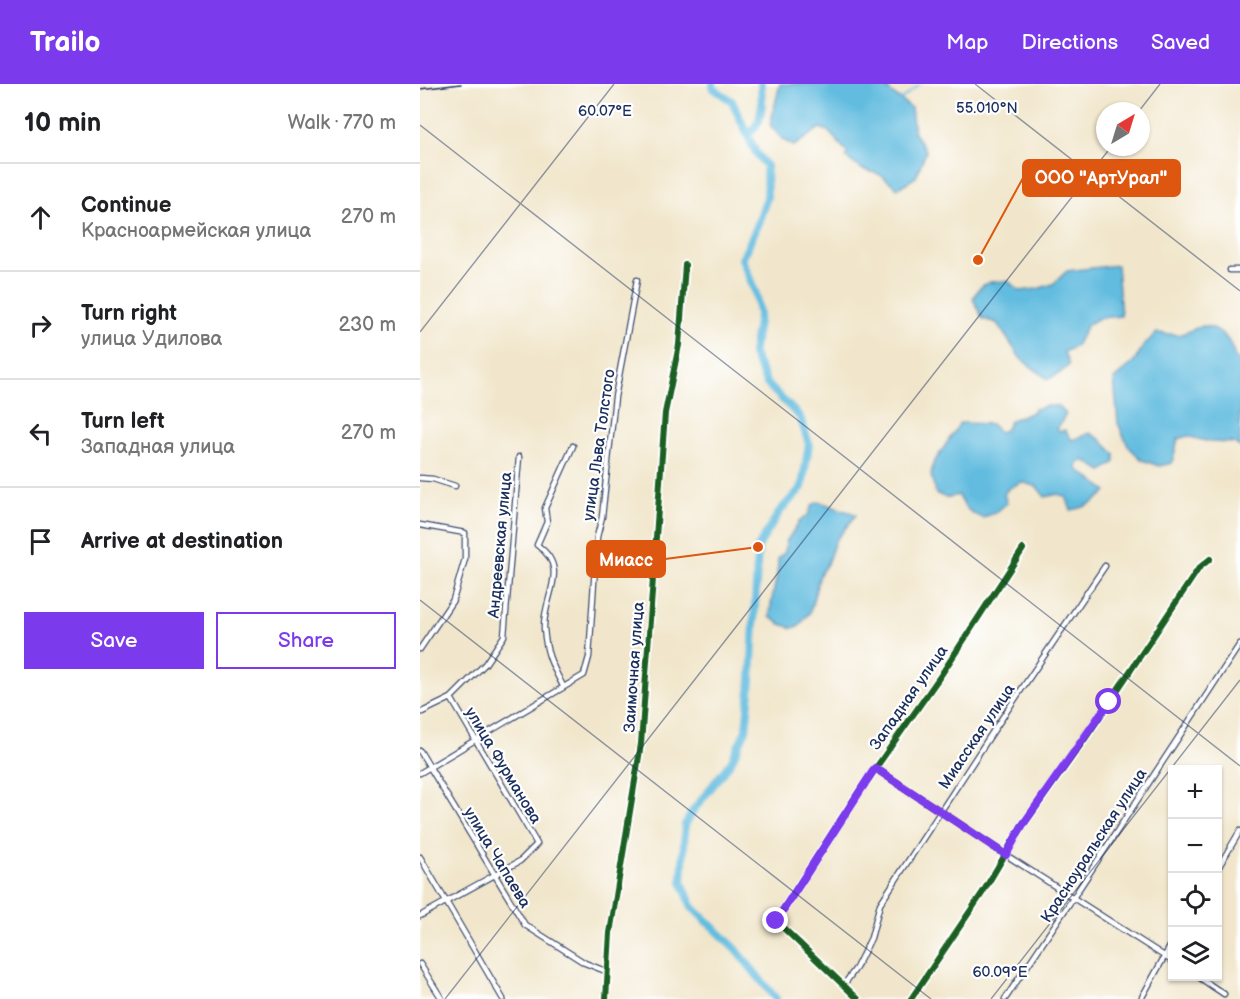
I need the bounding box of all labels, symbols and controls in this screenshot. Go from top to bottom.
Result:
text: Trailo [30,26,101,59]
text: Map [946,30,989,55]
text: Directions [1022,30,1118,55]
text: Saved [1151,30,1210,55]
text: 55.010°N [956,99,1018,118]
text: 60.07°E [578,102,632,121]
north arrow [1096,102,1150,156]
text: 10 min [24,108,101,139]
text: Walk · 770 m [287,111,396,135]
callout: ООО "АртУрал" [1023,160,1180,196]
text: ООО "АртУрал" [1035,168,1167,189]
text: Continue [81,192,171,219]
icon: ahead [24,201,57,234]
text: 270 m [341,205,396,229]
text: Красноармейская улица [81,219,311,243]
text: Turn right [81,300,177,327]
icon: right [24,309,57,342]
text: 230 m [339,313,396,337]
text: улица Удилова [81,327,222,351]
street label: улица Льва Толстого [579,368,620,522]
text: Turn left [81,408,165,435]
icon: left [24,417,57,450]
text: 270 m [341,421,396,445]
text: Западная улица [81,435,235,459]
street label: Андреевская улица [485,471,516,620]
icon: arrive [24,525,57,558]
text: Arrive at destination [81,528,283,555]
callout: Миасс [587,541,665,577]
text: Миасс [599,550,653,571]
street label: Заимочная улица [620,601,649,733]
button: Save [24,612,204,669]
button: Share [216,612,396,669]
street label: Западная улица [866,641,953,754]
street label: Миасская улица [935,680,1020,793]
route start [1095,688,1121,714]
street label: улица Фурманова [460,704,545,828]
street label: Красноуральская улица [1037,765,1152,926]
map controls [1168,765,1222,981]
button: + [1168,765,1222,819]
street label: улица Чапаева [459,804,535,912]
button: − [1168,819,1222,873]
button: locate [1168,873,1222,927]
route end [762,907,788,933]
button: layers [1168,927,1222,981]
text: 60.09°E [972,963,1028,982]

